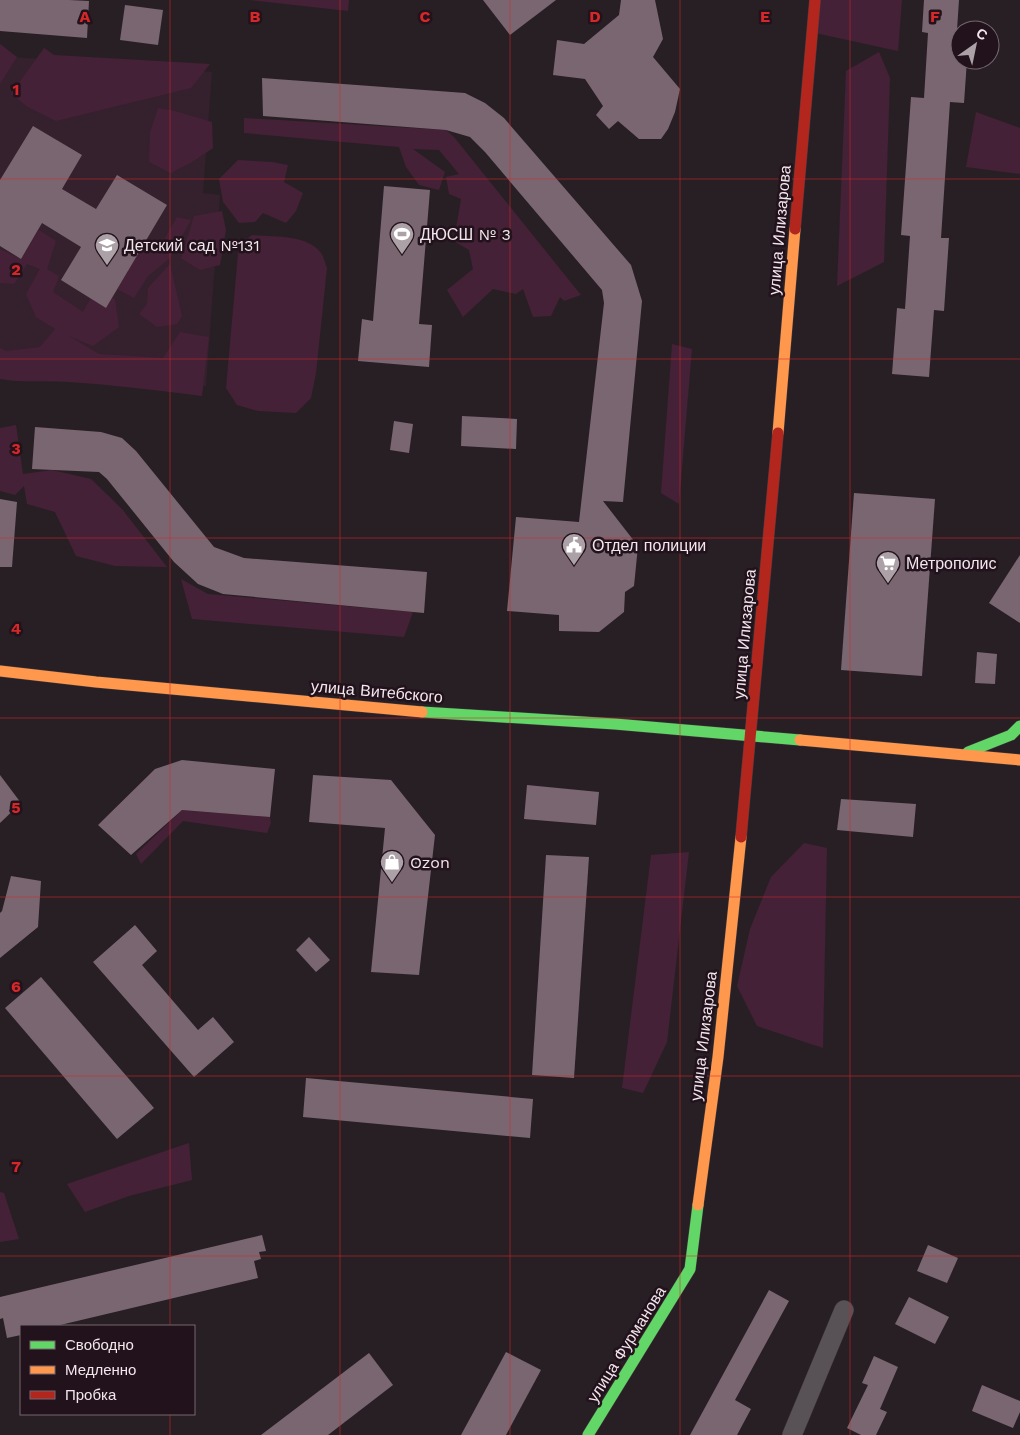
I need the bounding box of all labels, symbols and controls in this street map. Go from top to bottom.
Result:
text: A [80,7,91,26]
text: B [250,7,261,26]
text: C [420,7,431,26]
text: D [589,7,601,26]
text: E [760,7,770,26]
text: F [930,7,940,26]
north arrow [950,20,1000,70]
text: С [973,25,991,44]
text: 1 [13,80,19,99]
street label: улица Илизарова [764,164,795,296]
sports icon: ДЮСШ № 3 [389,221,415,255]
place label: ДЮСШ № 3 [420,225,511,244]
school or university icon: Детский сад №131 [94,232,120,266]
place label: Детский сад №131 [124,236,260,255]
text: 2 [11,260,21,279]
text: 3 [11,439,21,458]
public building icon: Отдел полиции [561,532,587,566]
place label: Отдел полиции [592,536,706,555]
supermarket icon: Метрополис [875,550,901,584]
place label: Метрополис [906,554,996,573]
street label: улица Илизарова [729,568,760,700]
text: 4 [11,619,21,638]
street label: улица Витебского [310,676,444,707]
text: 5 [11,798,21,817]
shop icon: Ozon [379,849,405,883]
place label: Ozon [410,853,450,872]
street label: улица Илизарова [686,970,721,1102]
text: 6 [11,977,21,996]
text: 7 [11,1157,21,1176]
street label: улица Фурманова [583,1283,670,1406]
legend [20,1325,195,1415]
text: Свободно [65,1336,134,1354]
text: Медленно [65,1361,136,1379]
text: Пробка [65,1386,117,1404]

